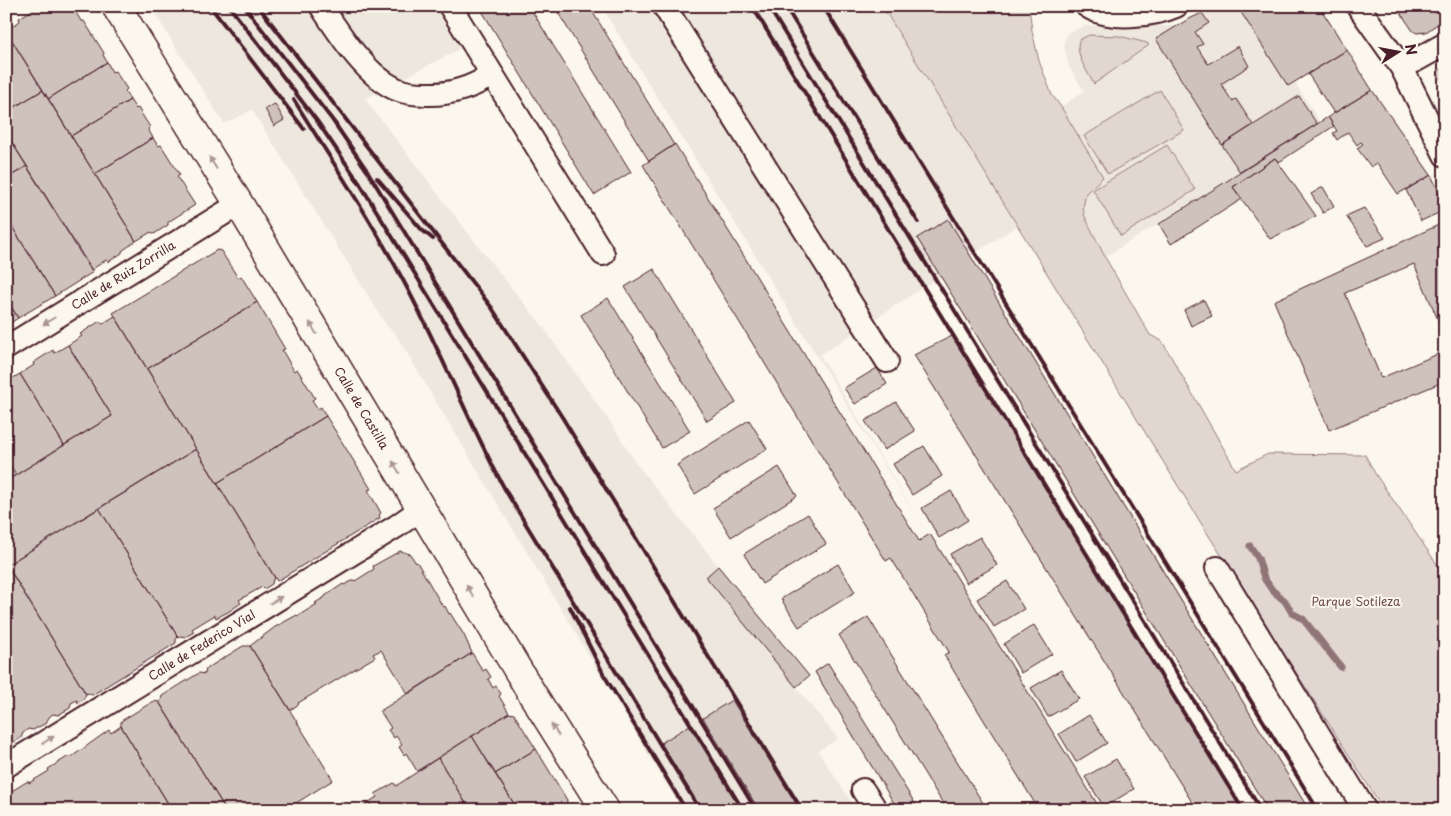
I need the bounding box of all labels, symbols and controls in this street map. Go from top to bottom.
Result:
north arrow [1374,28,1424,78]
text: N [1400,42,1423,57]
one-way arrow [208,156,218,169]
street label: Calle de Ruiz Zorrilla [67,235,179,314]
one-way arrow [42,317,55,326]
one-way arrow [308,321,317,334]
street label: Calle de Castilla [330,363,394,453]
one-way arrow [392,460,400,475]
one-way arrow [466,584,475,597]
park label: Parque Sotileza [1312,592,1401,610]
one-way arrow [269,596,282,605]
street label: Calle de Federico Vial [144,605,259,685]
one-way arrow [550,723,560,736]
one-way arrow [41,736,54,745]

